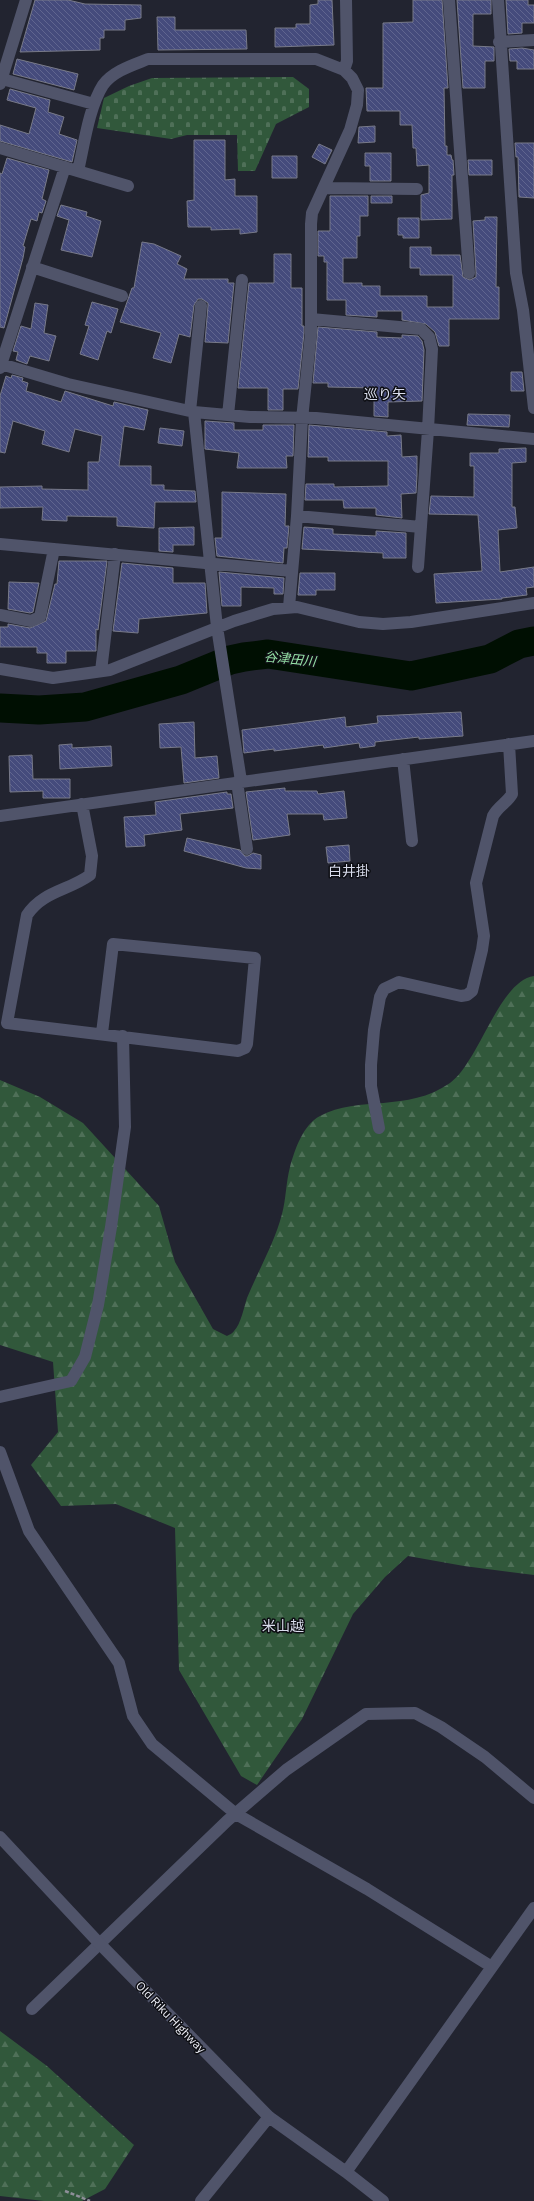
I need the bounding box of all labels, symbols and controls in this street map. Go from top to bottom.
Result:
district label: 巡り矢 [364,385,406,403]
water label: 谷津田川 [263,648,319,670]
district label: 白井掛 [328,862,370,880]
district label: 米山越 [262,1617,304,1635]
street label: Old Riku Highway [133,1978,209,2056]

